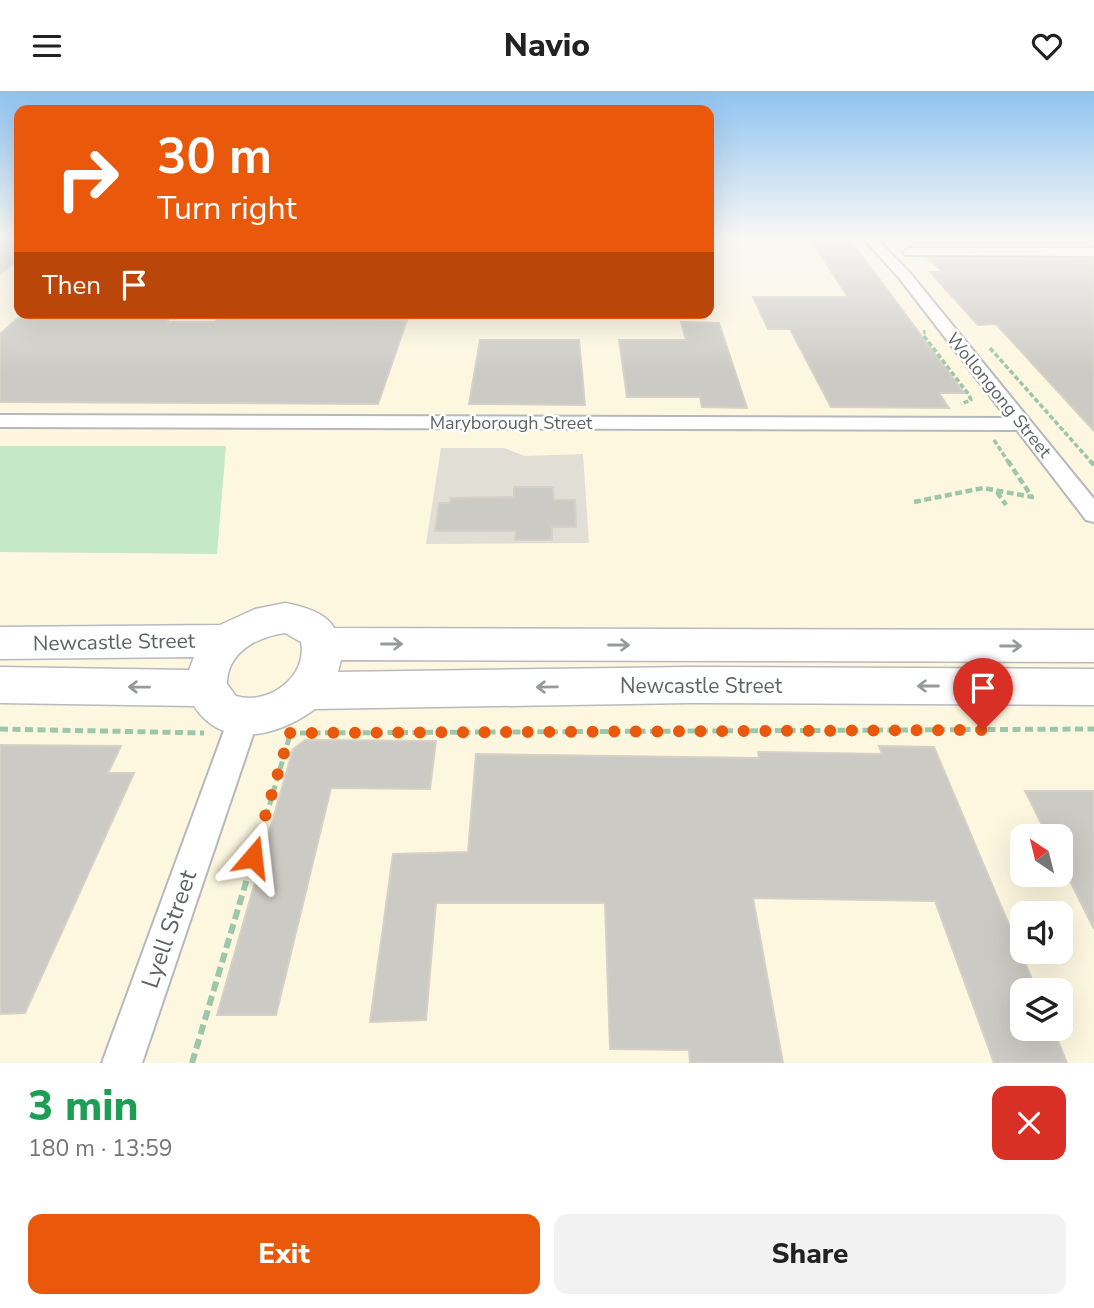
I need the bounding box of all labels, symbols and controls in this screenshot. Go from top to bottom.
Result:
text: Navio [504,24,590,67]
icon: menu [28,27,66,65]
icon: heart [1028,27,1066,65]
text: 30 m [157,123,272,190]
icon: right [42,133,133,224]
text: Turn right [157,187,297,230]
icon: arrive [115,266,153,304]
text: Then [42,268,101,303]
street label: Wollongong Street [941,327,1057,463]
street label: Maryborough Street [430,411,593,435]
street label: Newcastle Street [33,627,196,657]
one-way arrow [380,637,403,651]
one-way arrow [608,638,631,652]
one-way arrow [999,639,1022,653]
pin [953,658,1013,730]
icon: arrive [964,669,1002,707]
street label: Newcastle Street [620,672,783,700]
one-way arrow [917,679,940,693]
one-way arrow [128,680,151,694]
one-way arrow [536,680,559,694]
position arrow [216,820,290,894]
north arrow [1010,824,1073,887]
map controls [1010,824,1073,1041]
street label: Lyell Street [134,865,204,992]
button: sound [1010,901,1073,964]
button: layers [1010,978,1073,1041]
text: 3 min [28,1078,138,1135]
button: close [992,1086,1066,1160]
text: 180 m · 13:59 [28,1133,173,1164]
button: Exit [28,1214,540,1294]
button: Share [554,1214,1066,1294]

